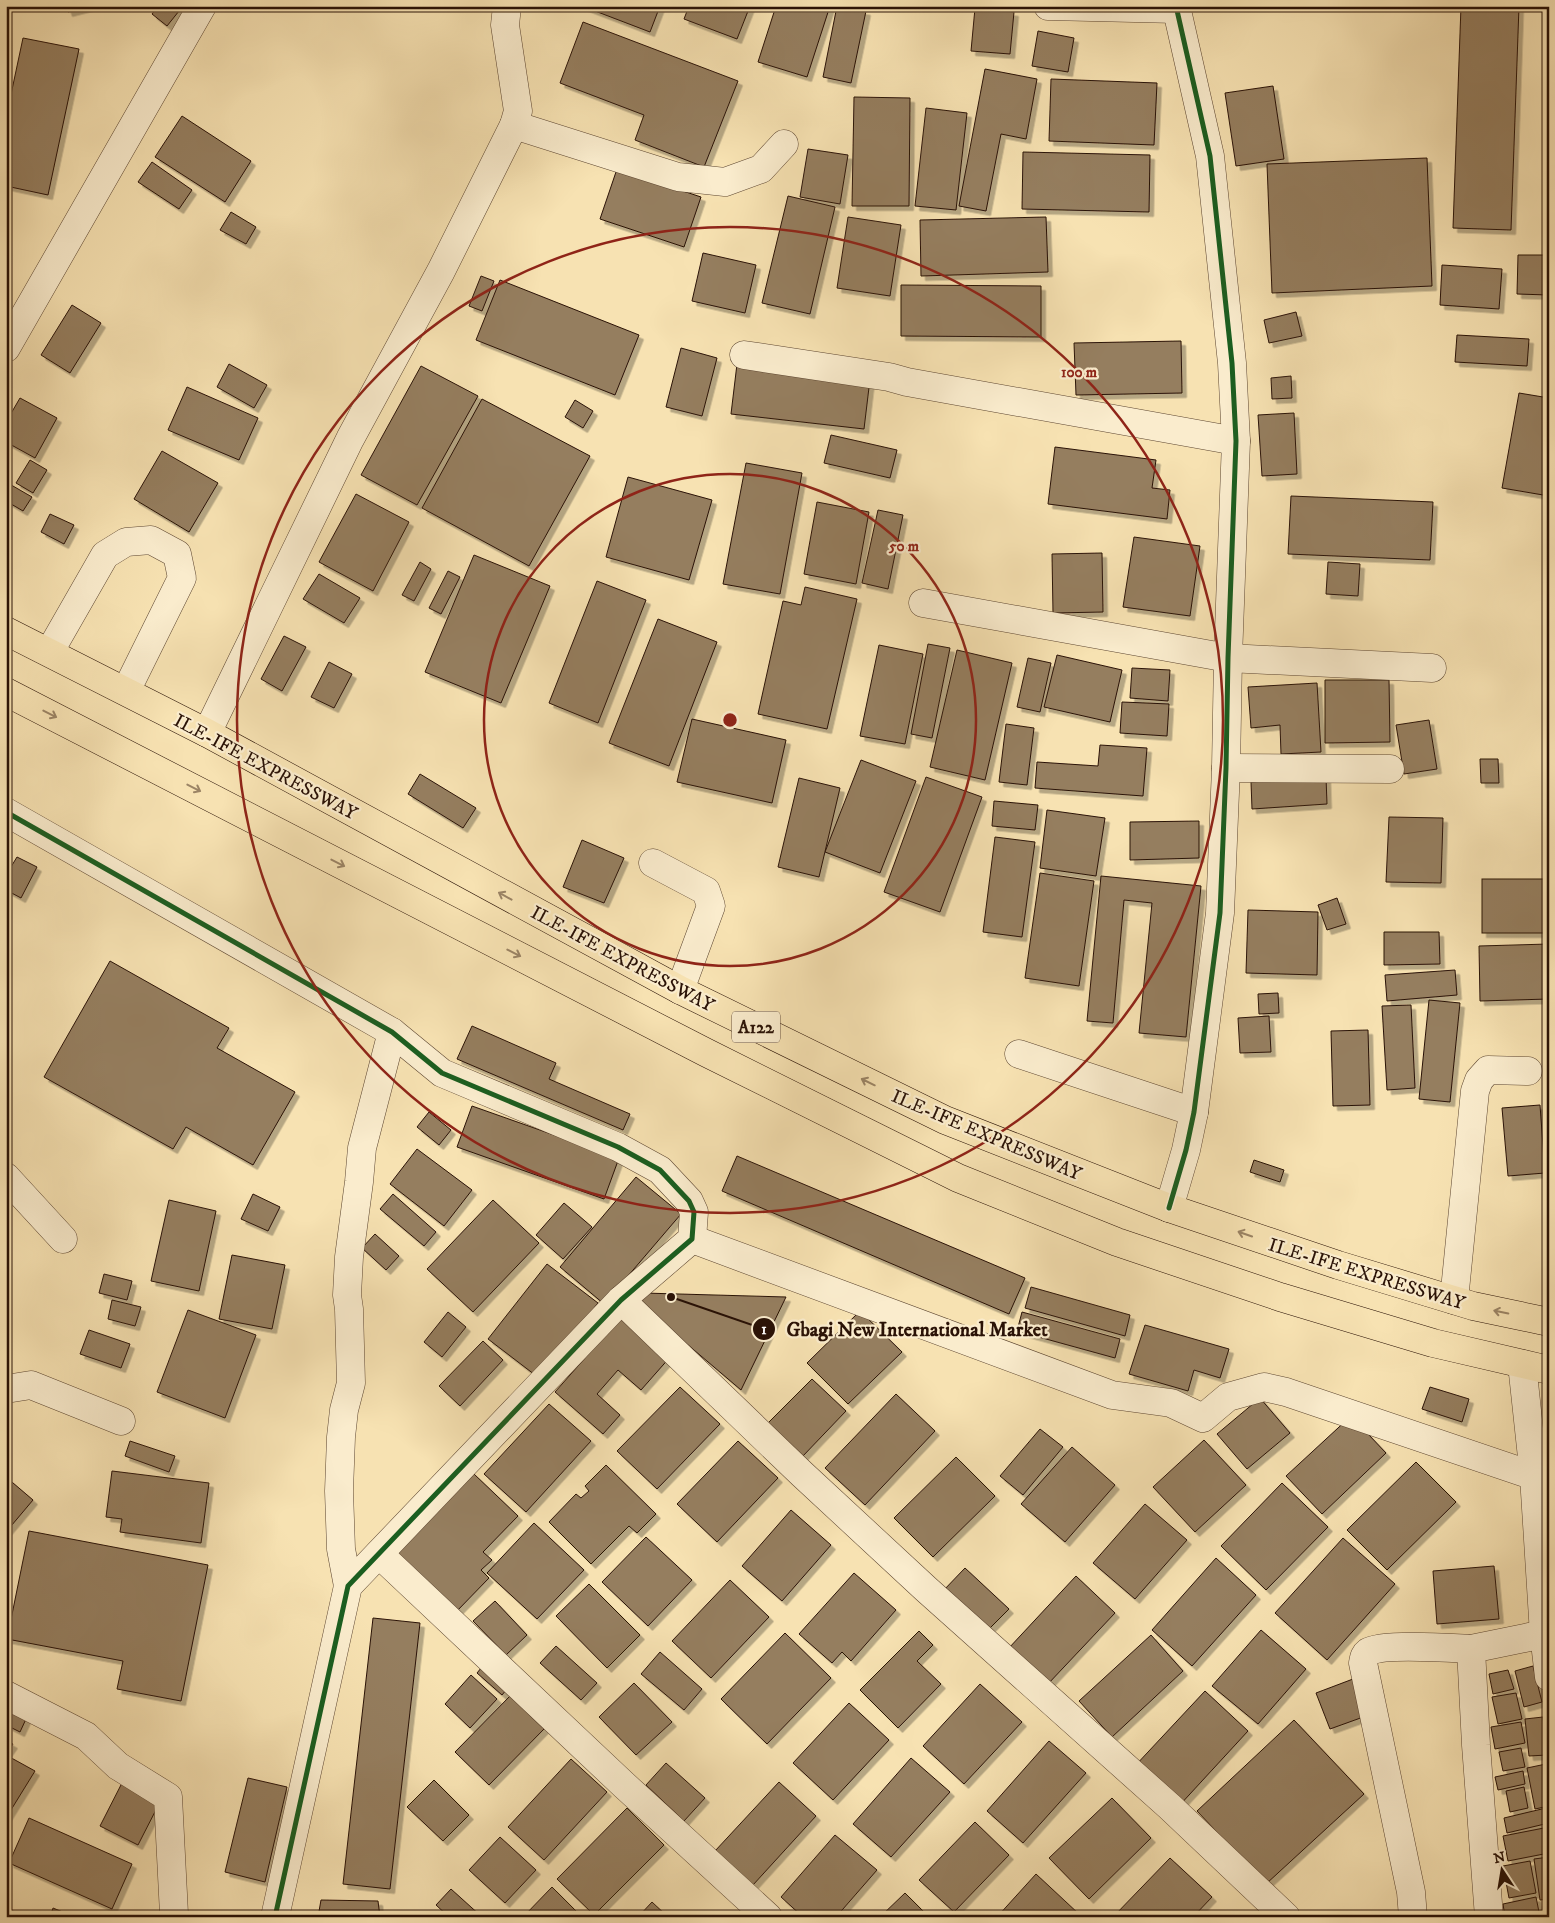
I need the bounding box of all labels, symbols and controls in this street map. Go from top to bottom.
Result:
text: 100 m [1061,363,1098,382]
text: 50 m [888,537,920,556]
one-way arrow [42,709,57,719]
street label: ILE-IFE EXPRESSWAY [170,709,362,826]
centre of rings [721,711,739,729]
one-way arrow [186,784,201,793]
one-way arrow [331,858,346,868]
one-way arrow [499,890,513,900]
street label: ILE-IFE EXPRESSWAY [527,901,719,1018]
one-way arrow [506,949,521,958]
road number: A122 [732,1012,780,1042]
one-way arrow [861,1077,876,1086]
street label: ILE-IFE EXPRESSWAY [888,1085,1086,1186]
one-way arrow [1238,1229,1254,1238]
street label: ILE-IFE EXPRESSWAY [1265,1234,1469,1316]
one-way arrow [1494,1307,1510,1316]
callout: Gbagi New International Market [751,1311,1057,1346]
text: Gbagi New International Market [786,1318,1048,1343]
text: 1 [761,1320,767,1339]
north arrow [1478,1846,1528,1896]
text: N [1492,1848,1507,1868]

